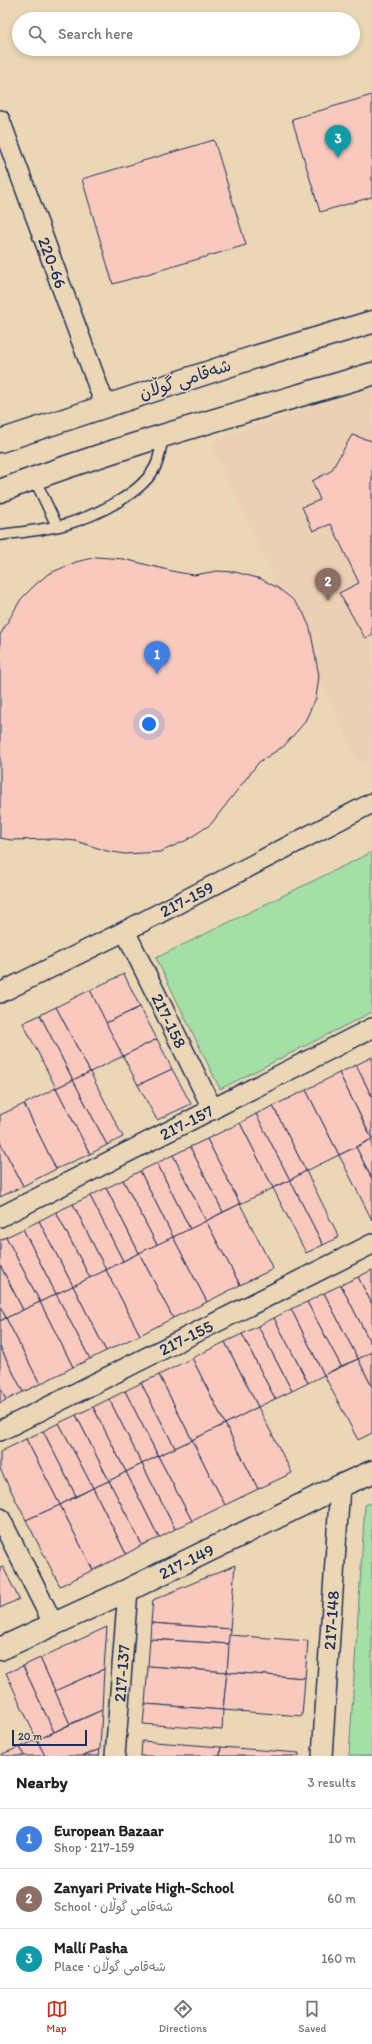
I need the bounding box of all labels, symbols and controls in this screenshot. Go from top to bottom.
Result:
search box [12,12,360,56]
icon: search [26,23,48,45]
text: Search here [58,25,133,43]
pin: 3 [325,125,351,158]
street label: 220-66 [34,234,71,291]
street label: شەقامی گوڵان [136,353,234,404]
pin: 2 [315,568,341,601]
pin: 1 [144,641,170,674]
your location [139,714,159,734]
street label: 217-159 [156,877,217,921]
street label: 217-158 [147,990,191,1051]
street label: 217-157 [156,1100,217,1144]
street label: 217-155 [155,1316,216,1360]
street label: 217-149 [155,1539,217,1583]
street label: 217-148 [319,1590,343,1651]
street label: 217-137 [109,1643,134,1703]
scale bar [12,1728,87,1747]
text: 20 m [18,1730,42,1743]
text: Nearby [16,1772,68,1792]
text: 3 results [307,1775,356,1790]
text: European Bazaar [54,1822,164,1840]
text: 1 [26,1831,32,1846]
text: 10 m [328,1831,356,1846]
text: Shop · 217-159 [54,1840,135,1855]
text: Zanyari Private High-School [54,1879,234,1897]
text: 2 [26,1891,32,1906]
text: 60 m [327,1891,356,1906]
text: School · شەقامی گوڵان [54,1899,173,1914]
text: Mallí Pasha [54,1939,128,1957]
text: 3 [25,1951,33,1966]
text: 160 m [321,1951,356,1966]
text: Place · شەقامی گوڵان [54,1959,166,1974]
tab: Map [46,1998,68,2035]
tab: Directions [159,1998,207,2035]
tab: Saved [298,1998,326,2035]

